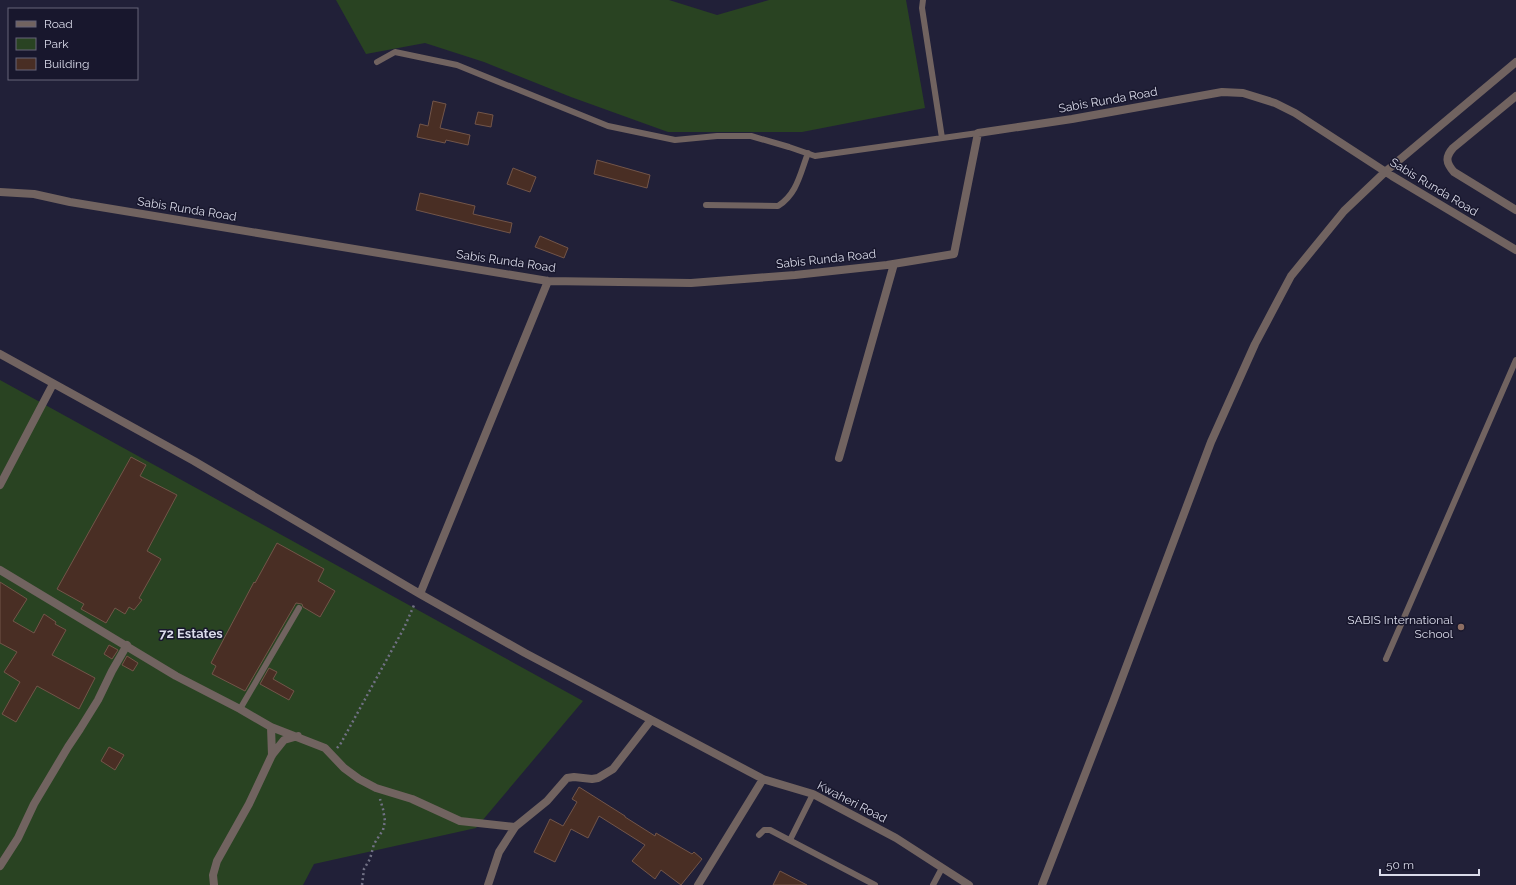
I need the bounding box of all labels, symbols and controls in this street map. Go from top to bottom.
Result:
legend [8,8,138,80]
text: Road [44,17,73,31]
text: Park [44,37,69,51]
text: Building [44,57,90,71]
street label: Sabis Runda Road [1057,84,1159,116]
street label: Sabis Runda Road [1387,155,1481,219]
street label: Sabis Runda Road [136,194,238,224]
street label: Sabis Runda Road [455,247,557,275]
street label: Sabis Runda Road [775,247,877,271]
place label: SABIS International School [1347,613,1454,641]
marker: SABIS International School [1456,622,1466,632]
district label: 72 Estates [159,626,223,641]
street label: Kwaheri Road [815,778,889,826]
scale bar [1380,851,1479,877]
text: 50 m [1386,858,1414,872]

